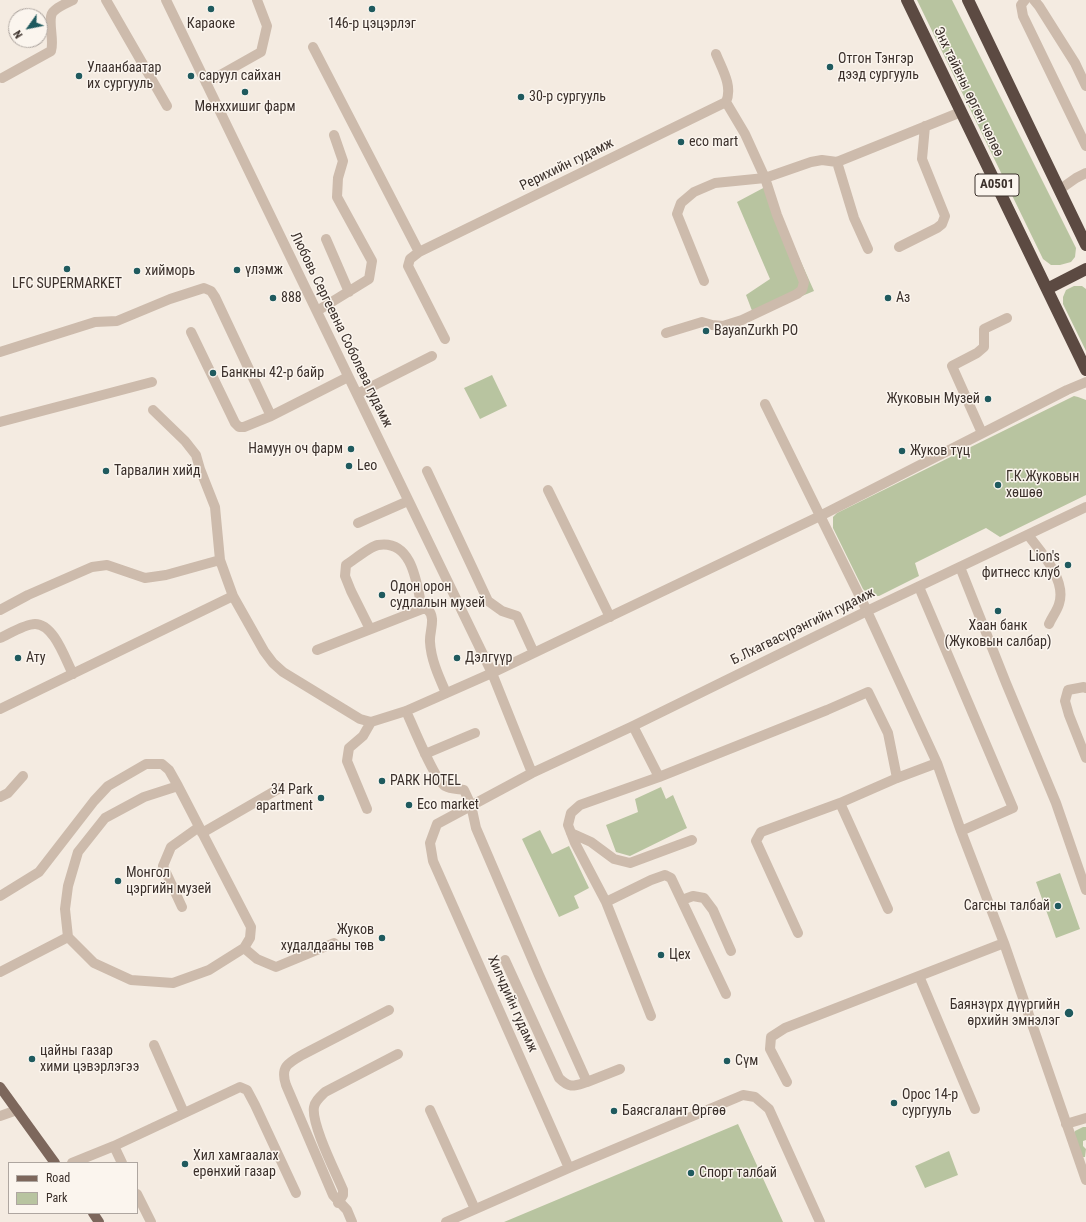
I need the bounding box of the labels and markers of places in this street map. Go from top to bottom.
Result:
marker: Караоке [206,4,216,14]
marker: 146-р цэцэрлэг [367,4,377,14]
place label: Караоке [187,16,235,32]
place label: 146-р цэцэрлэг [328,16,416,32]
place label: Отгон Тэнгэр дээд сургууль [838,51,919,84]
place label: Улаанбаатар их сургууль [87,60,161,92]
marker: Отгон Тэнгэр дээд сургууль [825,62,835,72]
place label: саруул сайхан [199,68,281,84]
marker: Улаанбаатар их сургууль [74,71,84,81]
marker: саруул сайхан [186,71,196,81]
marker: Мөнххишиг фарм [240,87,250,97]
place label: 30-р сургууль [529,89,606,105]
marker: 30-р сургууль [516,92,526,102]
place label: Мөнххишиг фарм [195,99,295,115]
place label: eco mart [689,134,738,150]
marker: eco mart [676,137,686,147]
place label: үлэмж [245,262,283,278]
place label: хийморь [145,263,195,279]
marker: LFC SUPERMARKET [62,264,72,274]
marker: үлэмж [232,265,242,275]
marker: хийморь [132,266,142,276]
place label: LFC SUPERMARKET [12,276,122,292]
place label: 888 [281,290,302,306]
place label: Аз [896,290,910,306]
marker: 888 [268,293,278,303]
marker: Аз [883,293,893,303]
place label: BayanZurkh PO [714,323,798,339]
marker: BayanZurkh PO [701,326,711,336]
place label: Банкны 42-р байр [221,365,324,381]
marker: Банкны 42-р байр [208,368,218,378]
place label: Жуковын Музей [886,391,980,407]
marker: Жуковын Музей [983,394,993,404]
place label: Намуун оч фарм [248,441,343,457]
place label: Жуков түц [910,443,970,459]
marker: Намуун оч фарм [346,444,356,454]
marker: Жуков түц [897,446,907,456]
place label: Leo [357,458,377,474]
marker: Leo [344,461,354,471]
place label: Тарвалин хийд [114,463,200,479]
marker: Тарвалин хийд [101,466,111,476]
place label: Г.К.Жуковын хөшөө [1006,469,1079,502]
marker: Г.К.Жуковын хөшөө [993,480,1003,490]
place label: Lion's фитнесс клуб [982,549,1060,582]
marker: Lion's фитнесс клуб [1063,560,1073,570]
place label: Одон орон судлалын музей [390,579,485,612]
marker: Одон орон судлалын музей [377,590,387,600]
marker: Хаан банк (Жуковын салбар) [993,606,1003,616]
place label: Хаан банк (Жуковын салбар) [945,618,1051,650]
place label: Ату [26,650,46,666]
place label: Дэлгүүр [465,650,512,666]
marker: Ату [13,653,23,663]
marker: Дэлгүүр [452,653,462,663]
place label: PARK HOTEL [390,773,461,789]
marker: PARK HOTEL [377,776,387,786]
place label: 34 Park apartment [256,782,313,814]
marker: 34 Park apartment [316,793,326,803]
place label: Eco market [417,797,479,813]
marker: Eco market [404,800,414,810]
place label: Монгол цэргийн музей [126,865,211,898]
marker: Монгол цэргийн музей [113,876,123,886]
place label: Сагсны талбай [964,898,1050,914]
marker: Сагсны талбай [1053,901,1063,911]
place label: Жуков худалдааны төв [281,922,374,954]
marker: Жуков худалдааны төв [377,933,387,943]
place label: Цех [669,947,691,963]
marker: Цех [656,950,666,960]
place label: Баянзүрх дүүргийн өрхийн эмнэлэг [950,997,1060,1030]
marker: Баянзүрх дүүргийн өрхийн эмнэлэг [1063,1007,1075,1019]
place label: цайны газар хими цэвэрлэгээ [40,1043,139,1076]
place label: Сүм [735,1053,758,1069]
marker: цайны газар хими цэвэрлэгээ [27,1054,37,1064]
marker: Сүм [722,1056,732,1066]
place label: Орос 14-р сургууль [902,1087,958,1120]
marker: Орос 14-р сургууль [889,1098,899,1108]
place label: Баясгалант Өргөө [622,1103,726,1119]
marker: Баясгалант Өргөө [609,1106,619,1116]
place label: Хил хамгаалах ерөнхий газар [193,1148,279,1180]
marker: Хил хамгаалах ерөнхий газар [180,1159,190,1169]
place label: Спорт талбай [699,1165,777,1181]
marker: Спорт талбай [686,1168,696,1178]

